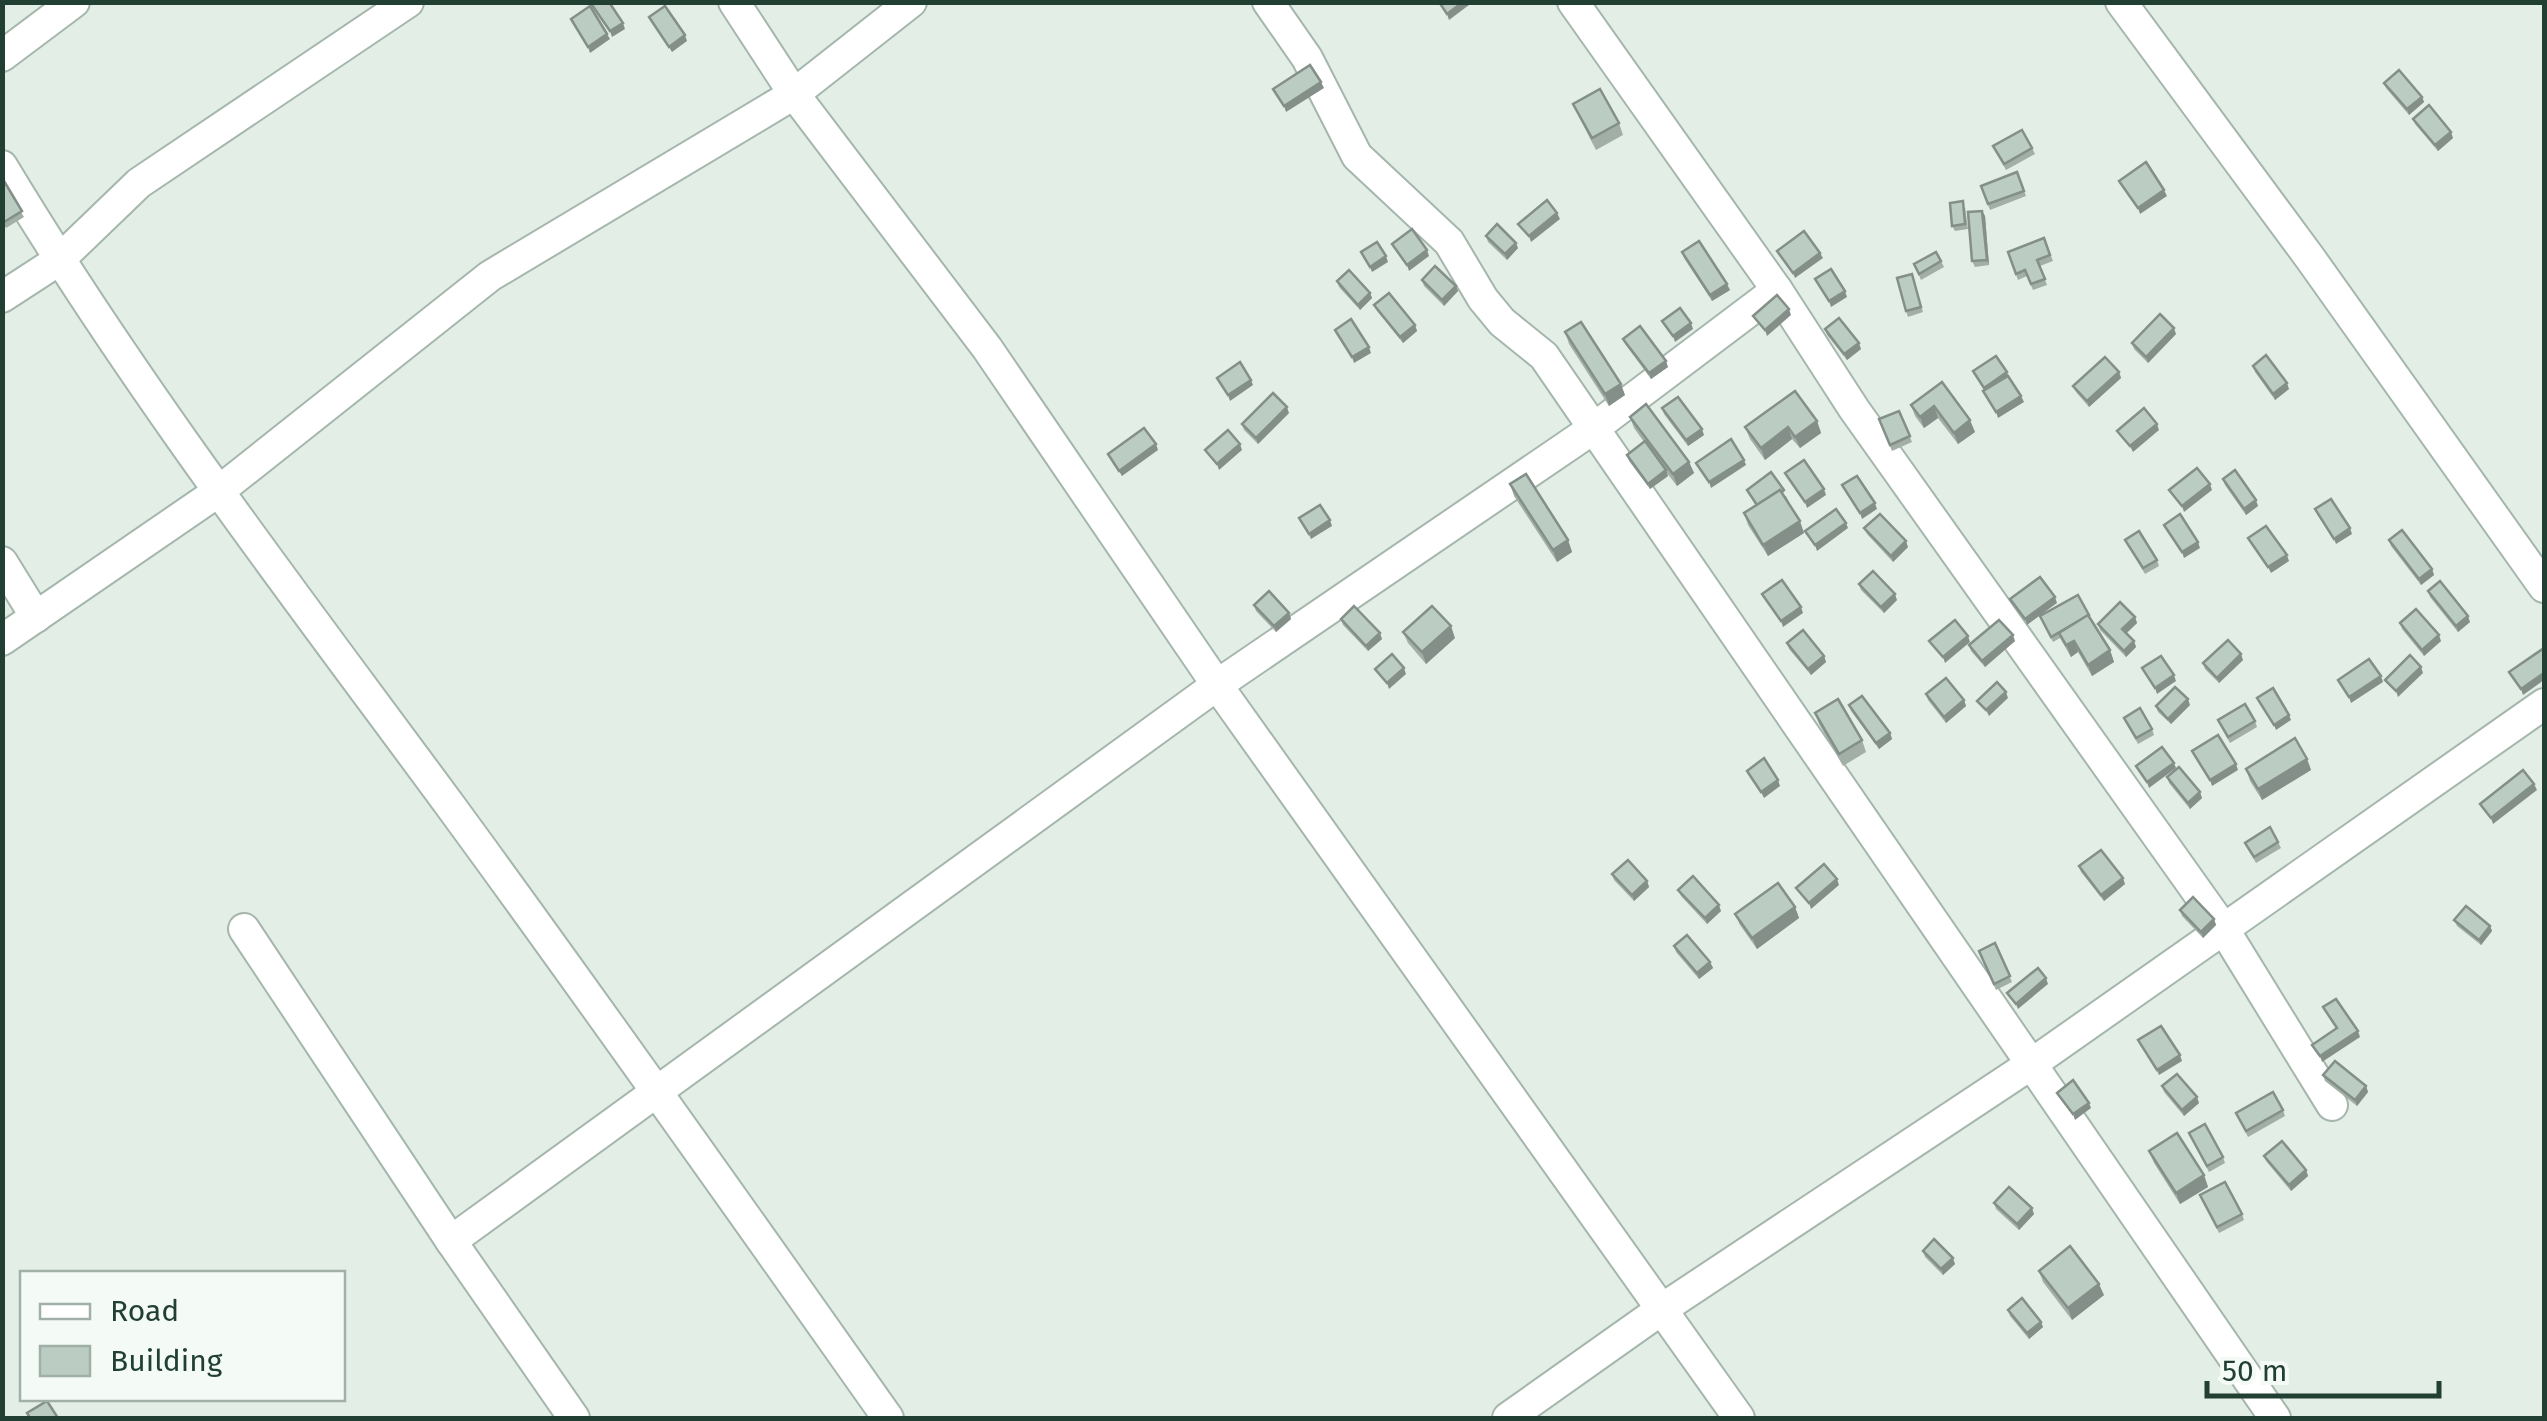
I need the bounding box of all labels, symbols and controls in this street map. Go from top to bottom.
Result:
legend [20,1271,345,1401]
text: Road [110,1293,179,1329]
scale bar [2207,1336,2440,1398]
text: Building [110,1343,223,1379]
text: 50 m [2222,1353,2287,1389]

